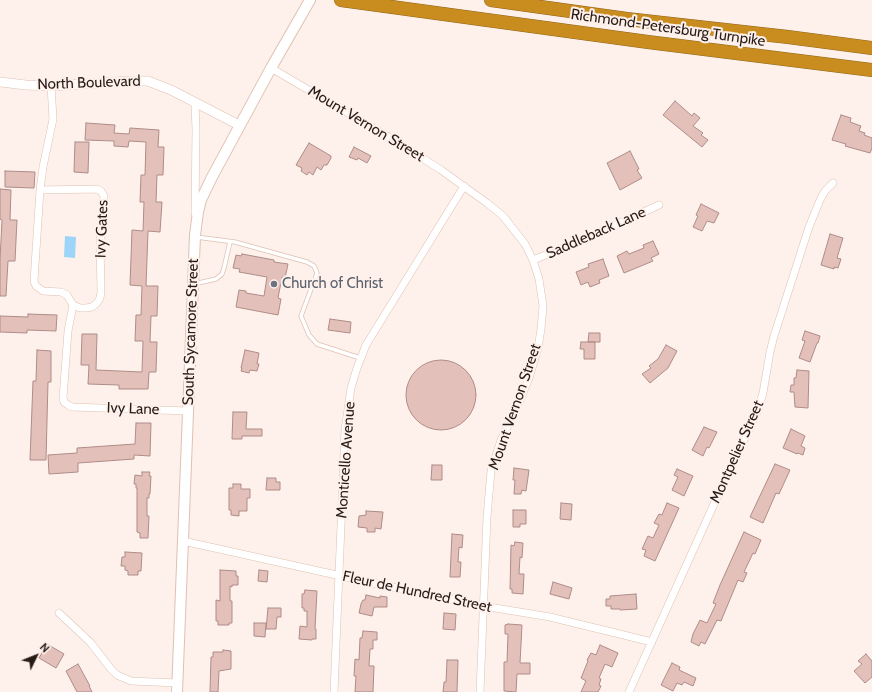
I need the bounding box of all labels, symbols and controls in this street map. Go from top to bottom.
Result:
street label: Richmond-Petersburg Turnpike [570,5,766,51]
street label: North Boulevard [37,72,141,94]
street label: Mount Vernon Street [305,82,427,166]
street label: Ivy Gates [92,200,112,258]
street label: Saddleback Lane [543,203,649,263]
street label: South Sycamore Street [179,258,203,406]
place label: Church of Christ [282,275,383,293]
marker: Church of Christ [269,279,279,289]
street label: Mount Vernon Street [485,341,545,473]
street label: Montpelier Street [706,398,768,506]
street label: Ivy Lane [106,399,160,419]
street label: Monticello Avenue [333,401,359,519]
street label: Fleur de Hundred Street [341,567,493,617]
north arrow [16,636,56,676]
text: N [37,640,53,655]

